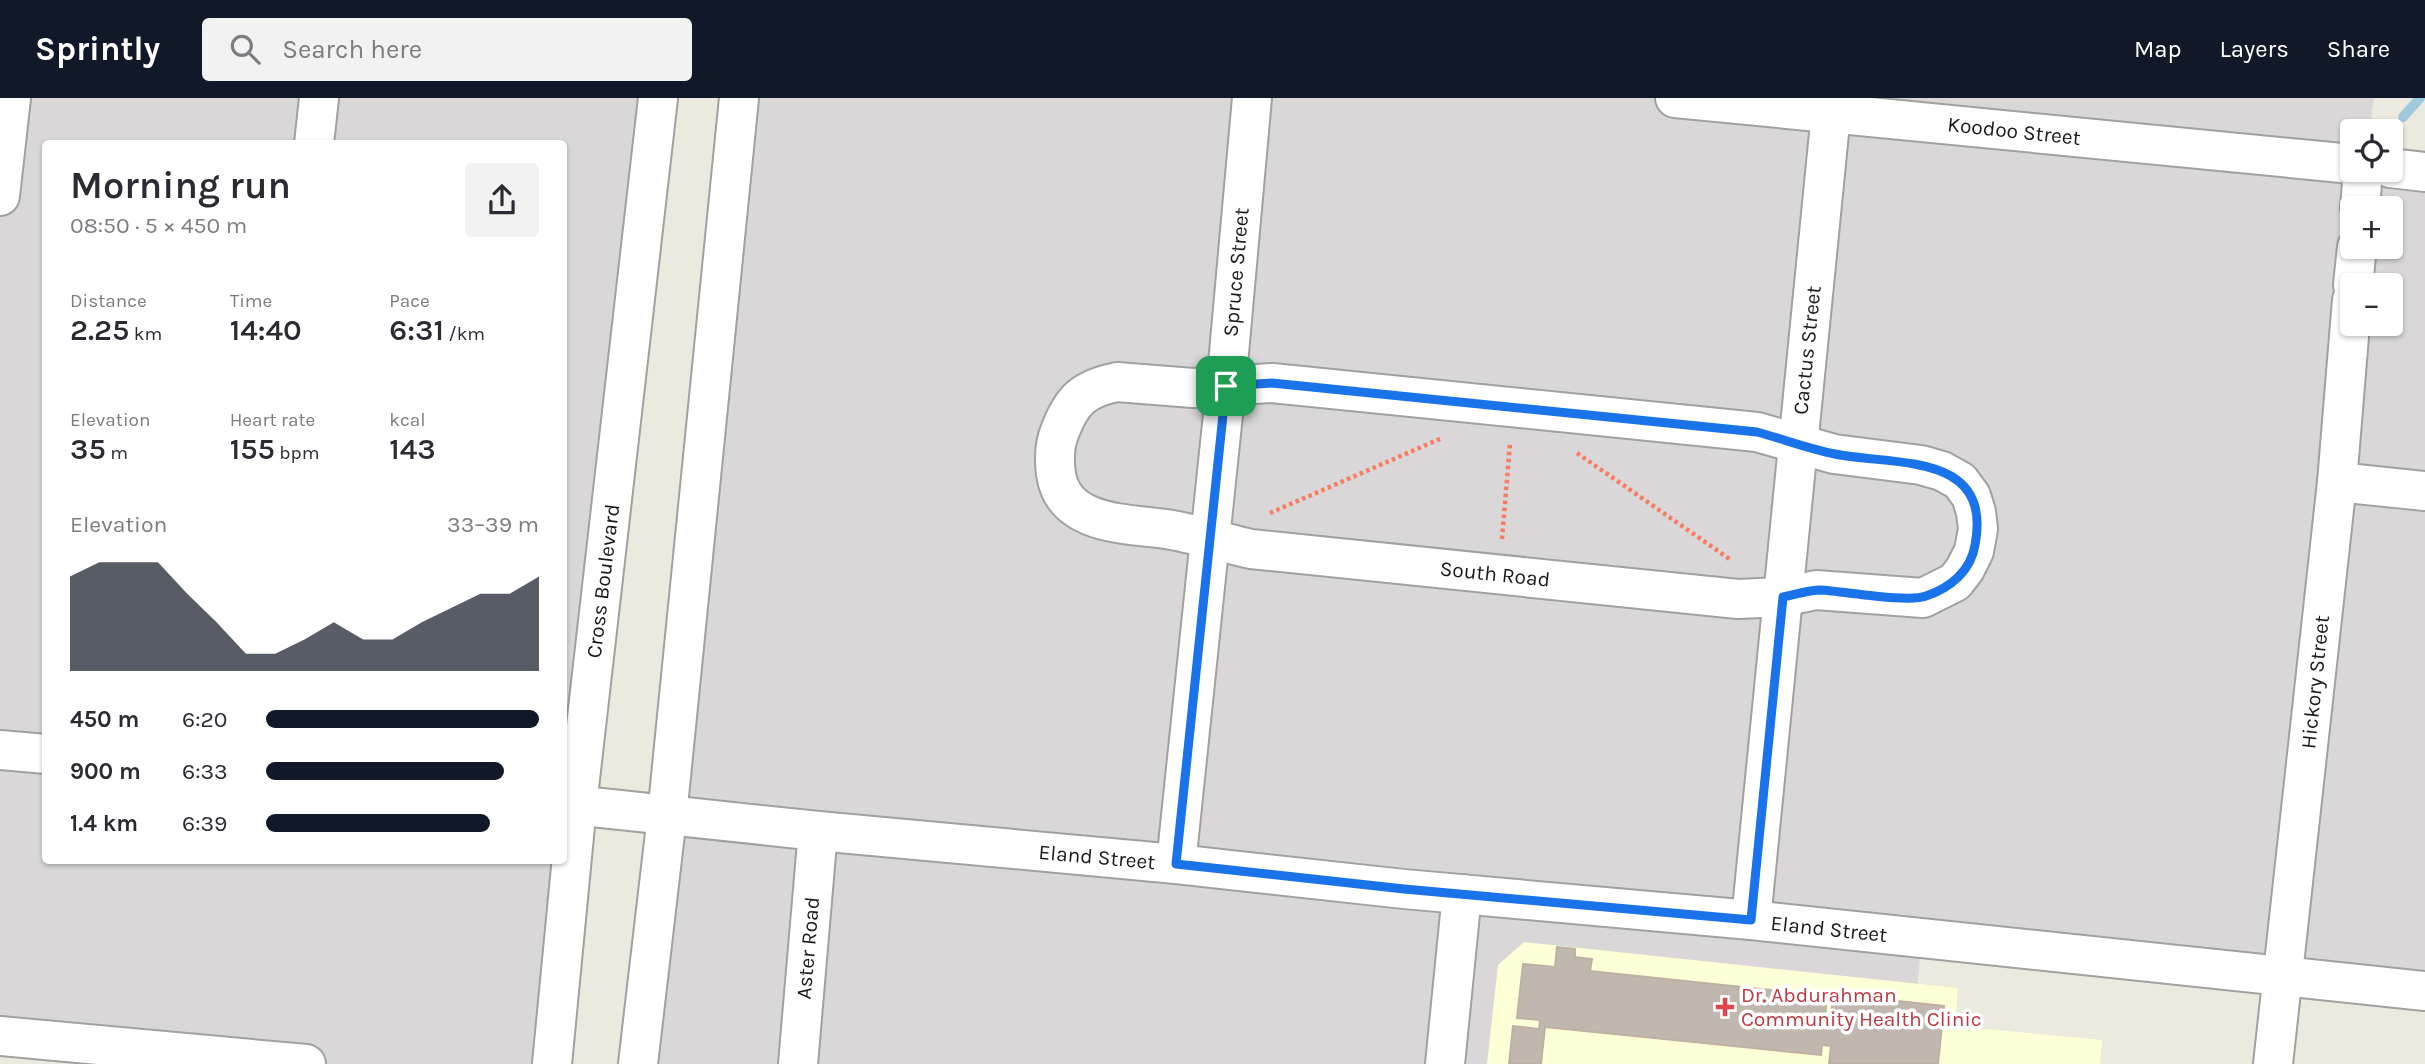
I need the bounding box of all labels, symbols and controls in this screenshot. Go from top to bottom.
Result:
search box [202,18,692,81]
text: Sprintly [35,30,160,68]
icon: search [226,30,264,68]
text: Search here [282,34,422,65]
text: Map [2134,35,2182,63]
text: Layers [2220,35,2289,63]
text: Share [2327,35,2390,63]
street label: Koodoo Street [1946,112,2082,150]
map controls [2340,119,2403,336]
button: locate [2340,119,2403,182]
text: Morning run [70,163,291,208]
button: share [465,163,539,237]
button: + [2340,196,2403,259]
street label: Spruce Street [1218,206,1254,338]
text: 08:50 · 5 × 450 m [70,212,247,239]
button: − [2340,273,2403,336]
street label: Cactus Street [1788,284,1826,416]
text: Distance [70,290,147,312]
text: Time [230,290,272,312]
text: Pace [389,290,430,312]
text: 2.25 [70,312,129,348]
text: 14:40 [230,312,302,348]
text: 6:31 [389,312,444,348]
text: km [129,323,162,345]
text: /km [444,323,485,345]
pin [1196,356,1256,416]
icon: arrive [1207,367,1245,405]
text: Elevation [70,409,150,431]
text: Heart rate [230,409,315,431]
text: kcal [389,409,426,431]
text: 35 [70,431,106,467]
text: 155 [230,431,275,467]
text: 143 [389,431,436,467]
text: m [106,442,128,464]
text: bpm [275,442,319,464]
street label: Cross Boulevard [582,503,624,659]
text: Elevation [70,511,167,538]
text: 33–39 m [447,511,539,538]
street label: South Road [1439,556,1551,592]
street label: Hickory Street [2296,614,2334,750]
text: 450 m [70,706,139,733]
text: 6:20 [182,706,227,733]
text: 900 m [70,758,141,785]
text: 6:33 [182,758,228,785]
text: 1.4 km [70,810,138,837]
text: 6:39 [182,810,227,837]
street label: Eland Street [1038,840,1156,874]
street label: Aster Road [792,896,824,1000]
street label: Eland Street [1770,911,1889,947]
place label: Dr. Abdurahman Community Health Clinic [1741,983,1982,1031]
marker: Dr. Abdurahman Community Health Clinic [1715,997,1735,1017]

